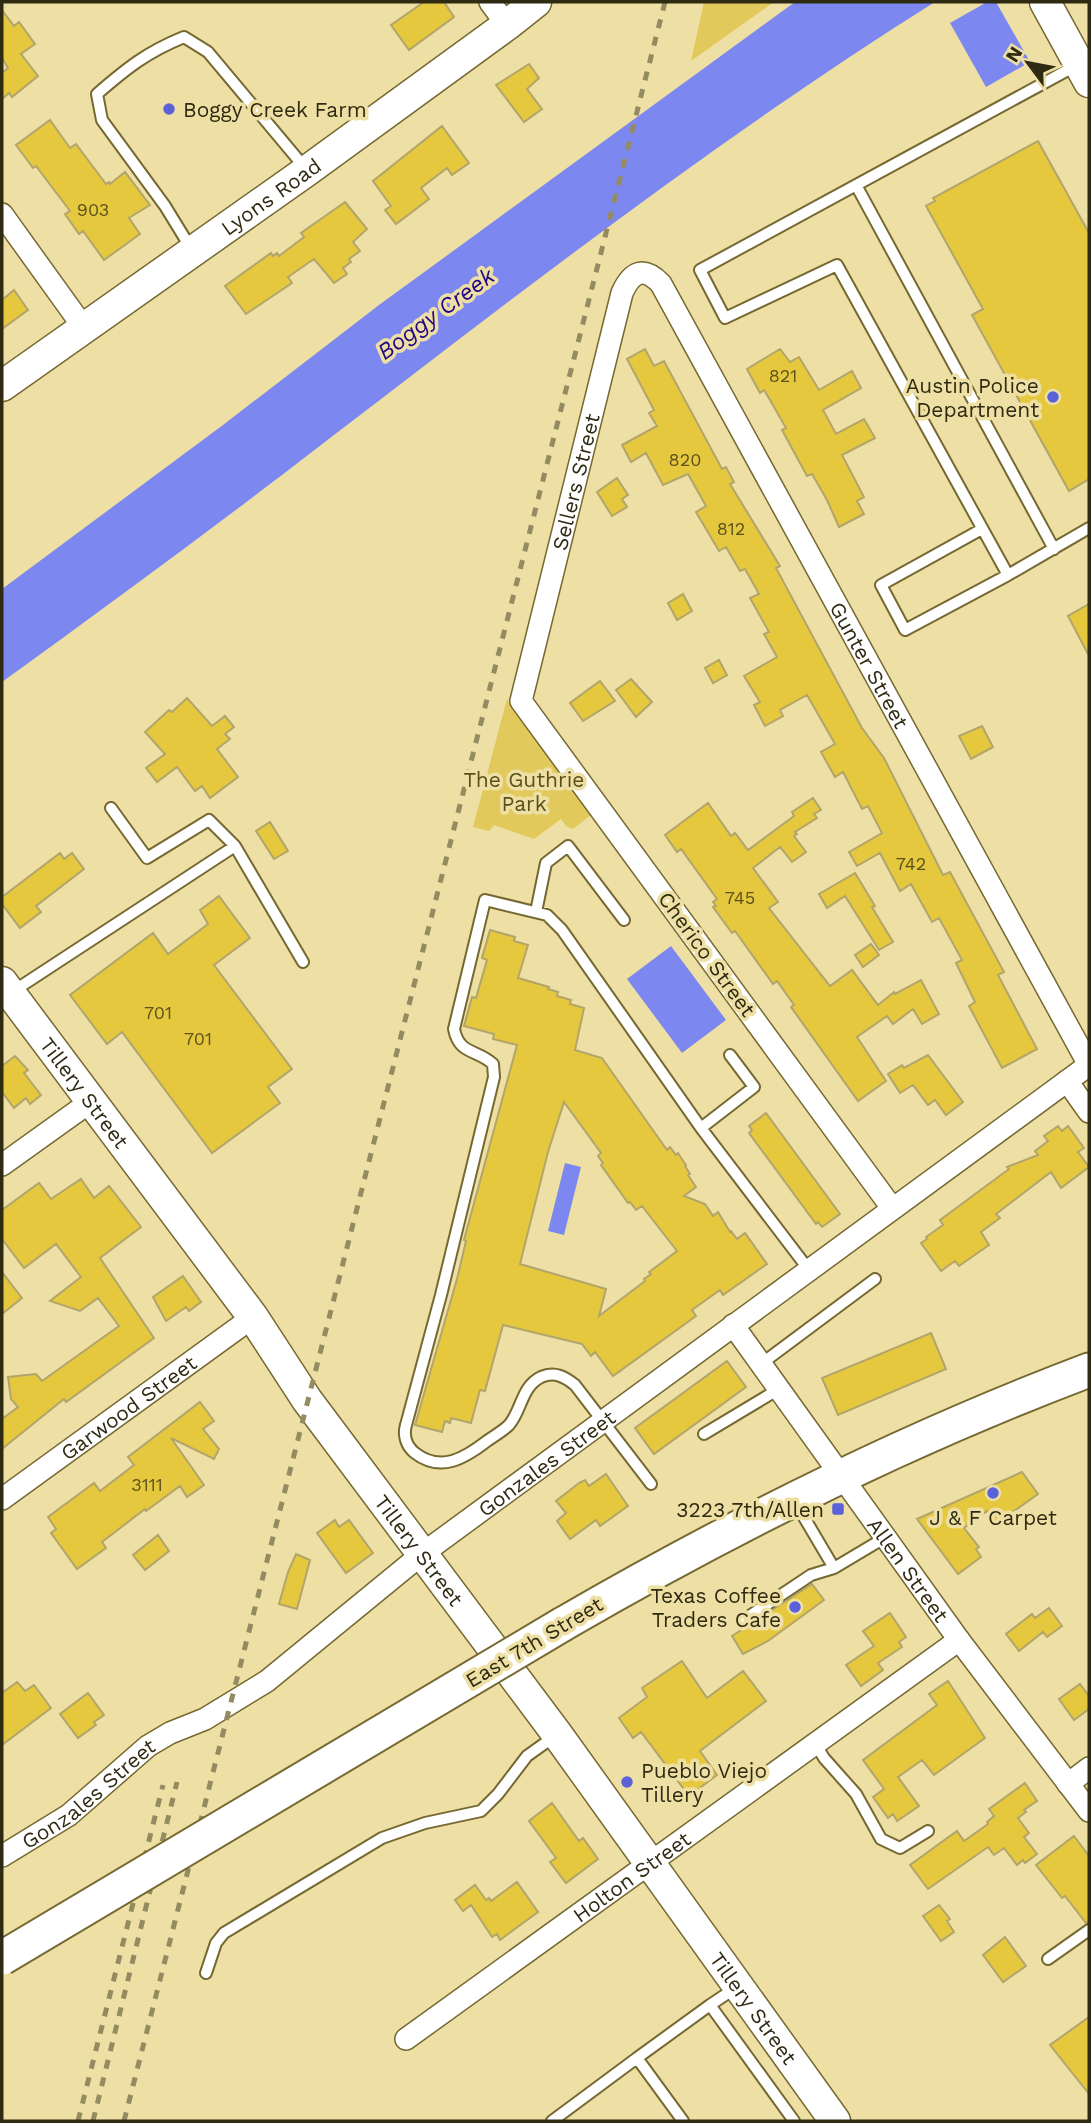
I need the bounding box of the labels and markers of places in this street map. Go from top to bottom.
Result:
place label: Boggy Creek Farm [183,97,367,122]
marker: Boggy Creek Farm [161,101,177,117]
place label: Austin Police Department [906,373,1039,422]
marker: Austin Police Department [1045,389,1061,405]
marker: J & F Carpet [985,1485,1001,1501]
place label: 3223 7th/Allen [676,1497,824,1522]
marker: 3223 7th/Allen [830,1501,846,1517]
place label: J & F Carpet [929,1505,1057,1530]
place label: Texas Coffee Traders Cafe [651,1583,781,1632]
marker: Texas Coffee Traders Cafe [787,1599,803,1615]
place label: Pueblo Viejo Tillery [641,1758,767,1807]
marker: Pueblo Viejo Tillery [619,1774,635,1790]

